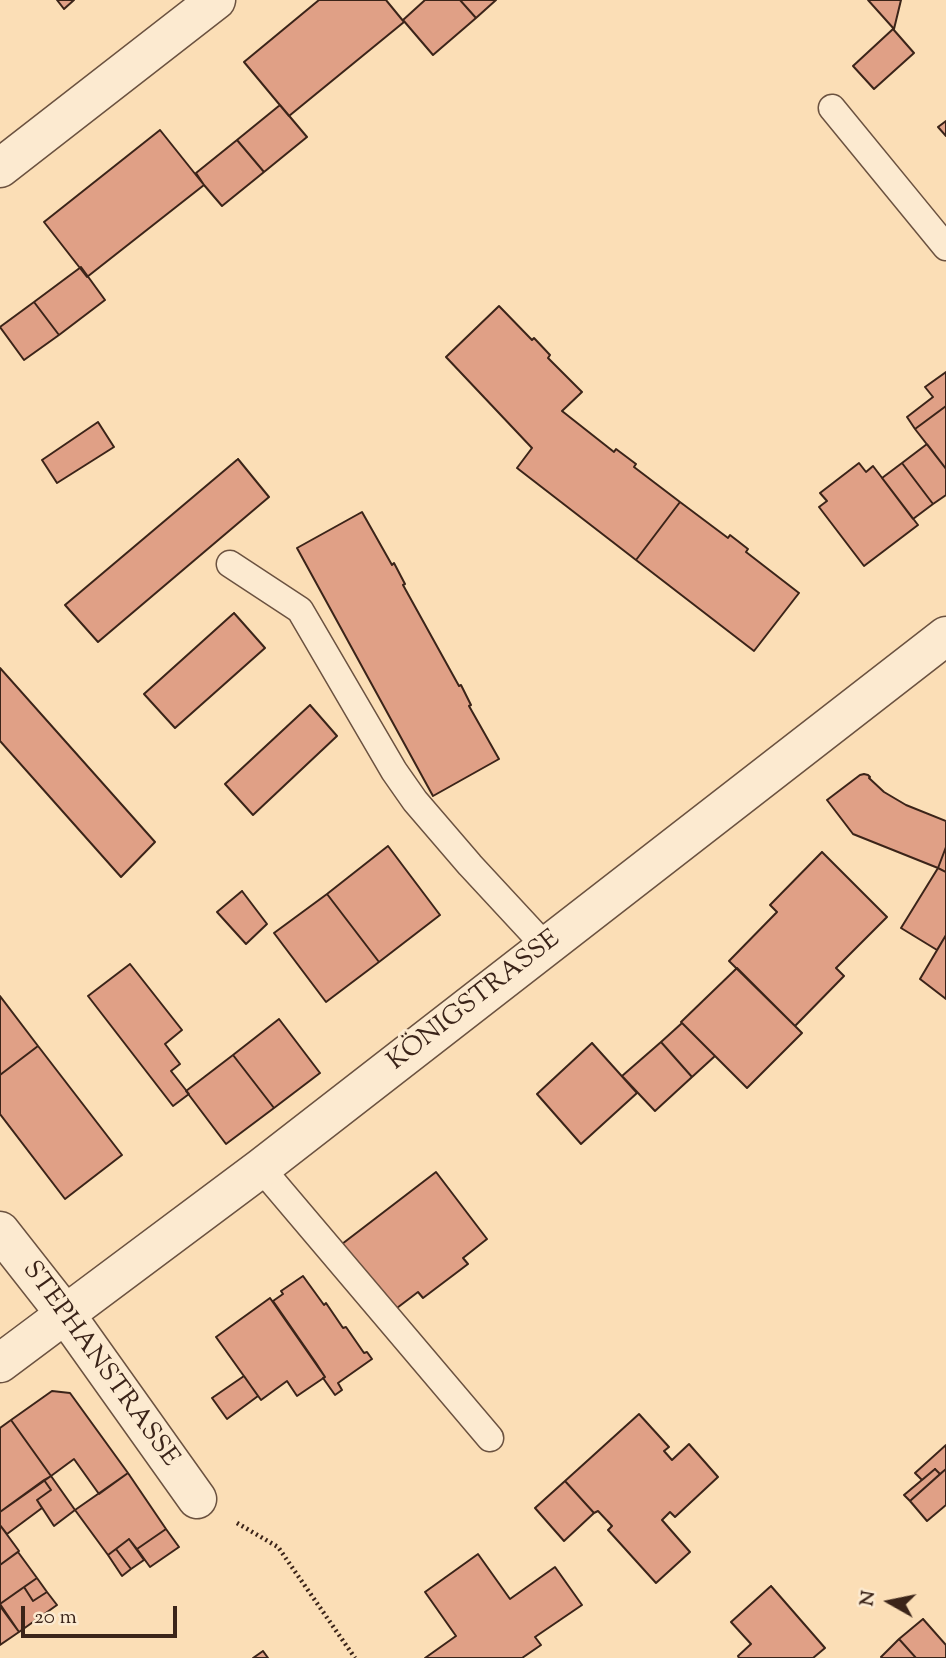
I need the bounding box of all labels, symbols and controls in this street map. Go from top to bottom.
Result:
street label: KÖNIGSTRASSE [383,925,567,1079]
street label: STEPHANSTRASSE [14,1256,184,1474]
north arrow [855,1567,925,1637]
text: N [854,1589,883,1608]
scale bar [24,1592,180,1636]
text: 20 m [34,1603,77,1633]

